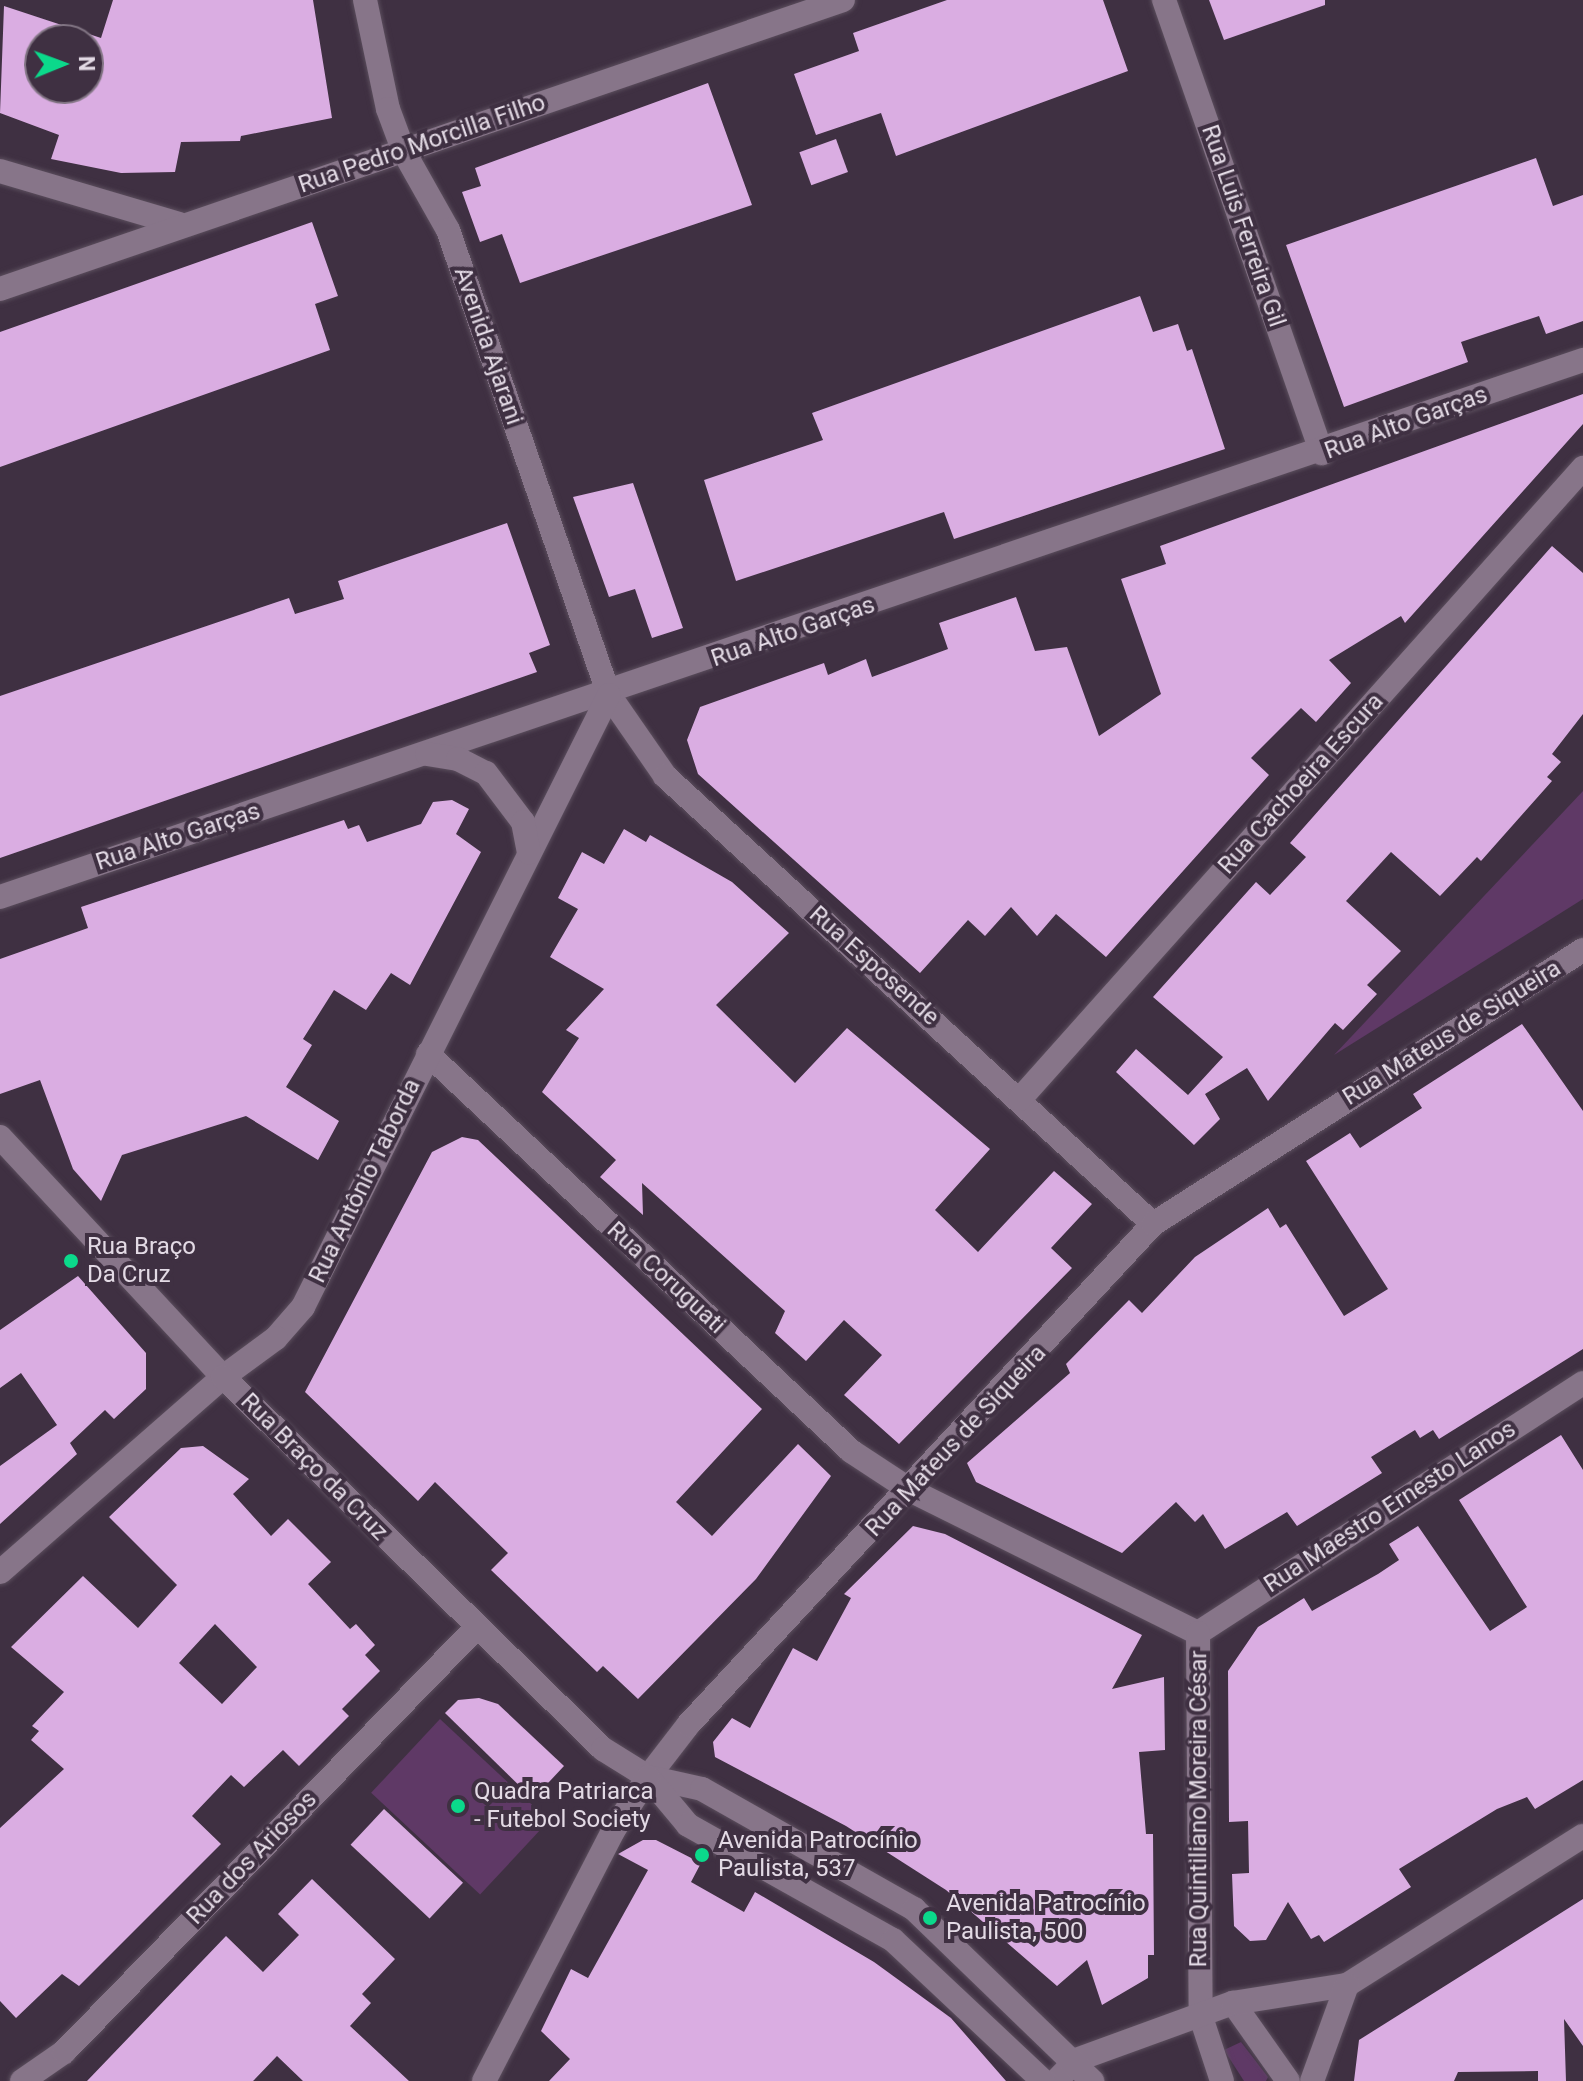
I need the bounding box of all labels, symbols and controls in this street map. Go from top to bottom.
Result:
north arrow [24,24,104,104]
text: N [74,56,99,72]
street label: Rua Pedro Morcilla Filho [295,88,549,200]
street label: Rua Luis Ferreira Gil [1195,121,1291,331]
street label: Avenida Ajarani [447,263,529,429]
street label: Rua Alto Garças [1321,380,1491,466]
street label: Rua Alto Garças [707,591,879,673]
street label: Rua Cachoeira Escura [1212,688,1390,880]
street label: Rua Alto Garças [92,797,264,877]
street label: Rua Esposende [803,900,945,1032]
street label: Rua Mateus de Siqueira [1338,954,1566,1112]
street label: Rua Antônio Taborda [303,1074,427,1288]
street label: Rua Coruguati [601,1216,731,1340]
place label: Rua Braço Da Cruz [87,1233,196,1289]
marker: Rua Braço Da Cruz [62,1252,80,1270]
street label: Rua Mateus de Siqueira [860,1339,1052,1543]
street label: Rua Braço da Cruz [234,1387,394,1547]
street label: Rua Maestro Ernesto Lanos [1259,1415,1521,1599]
street label: Rua Quintiliano Moreira César [1185,1651,1213,1967]
place label: Quadra Patriarca - Futebol Society [474,1778,653,1834]
street label: Rua dos Ariosos [181,1785,323,1931]
marker: Quadra Patriarca - Futebol Society [449,1797,467,1815]
place label: Avenida Patrocínio Paulista, 537 [718,1827,918,1883]
marker: Avenida Patrocínio Paulista, 537 [693,1846,711,1864]
place label: Avenida Patrocínio Paulista, 500 [946,1890,1146,1946]
marker: Avenida Patrocínio Paulista, 500 [921,1909,939,1927]

